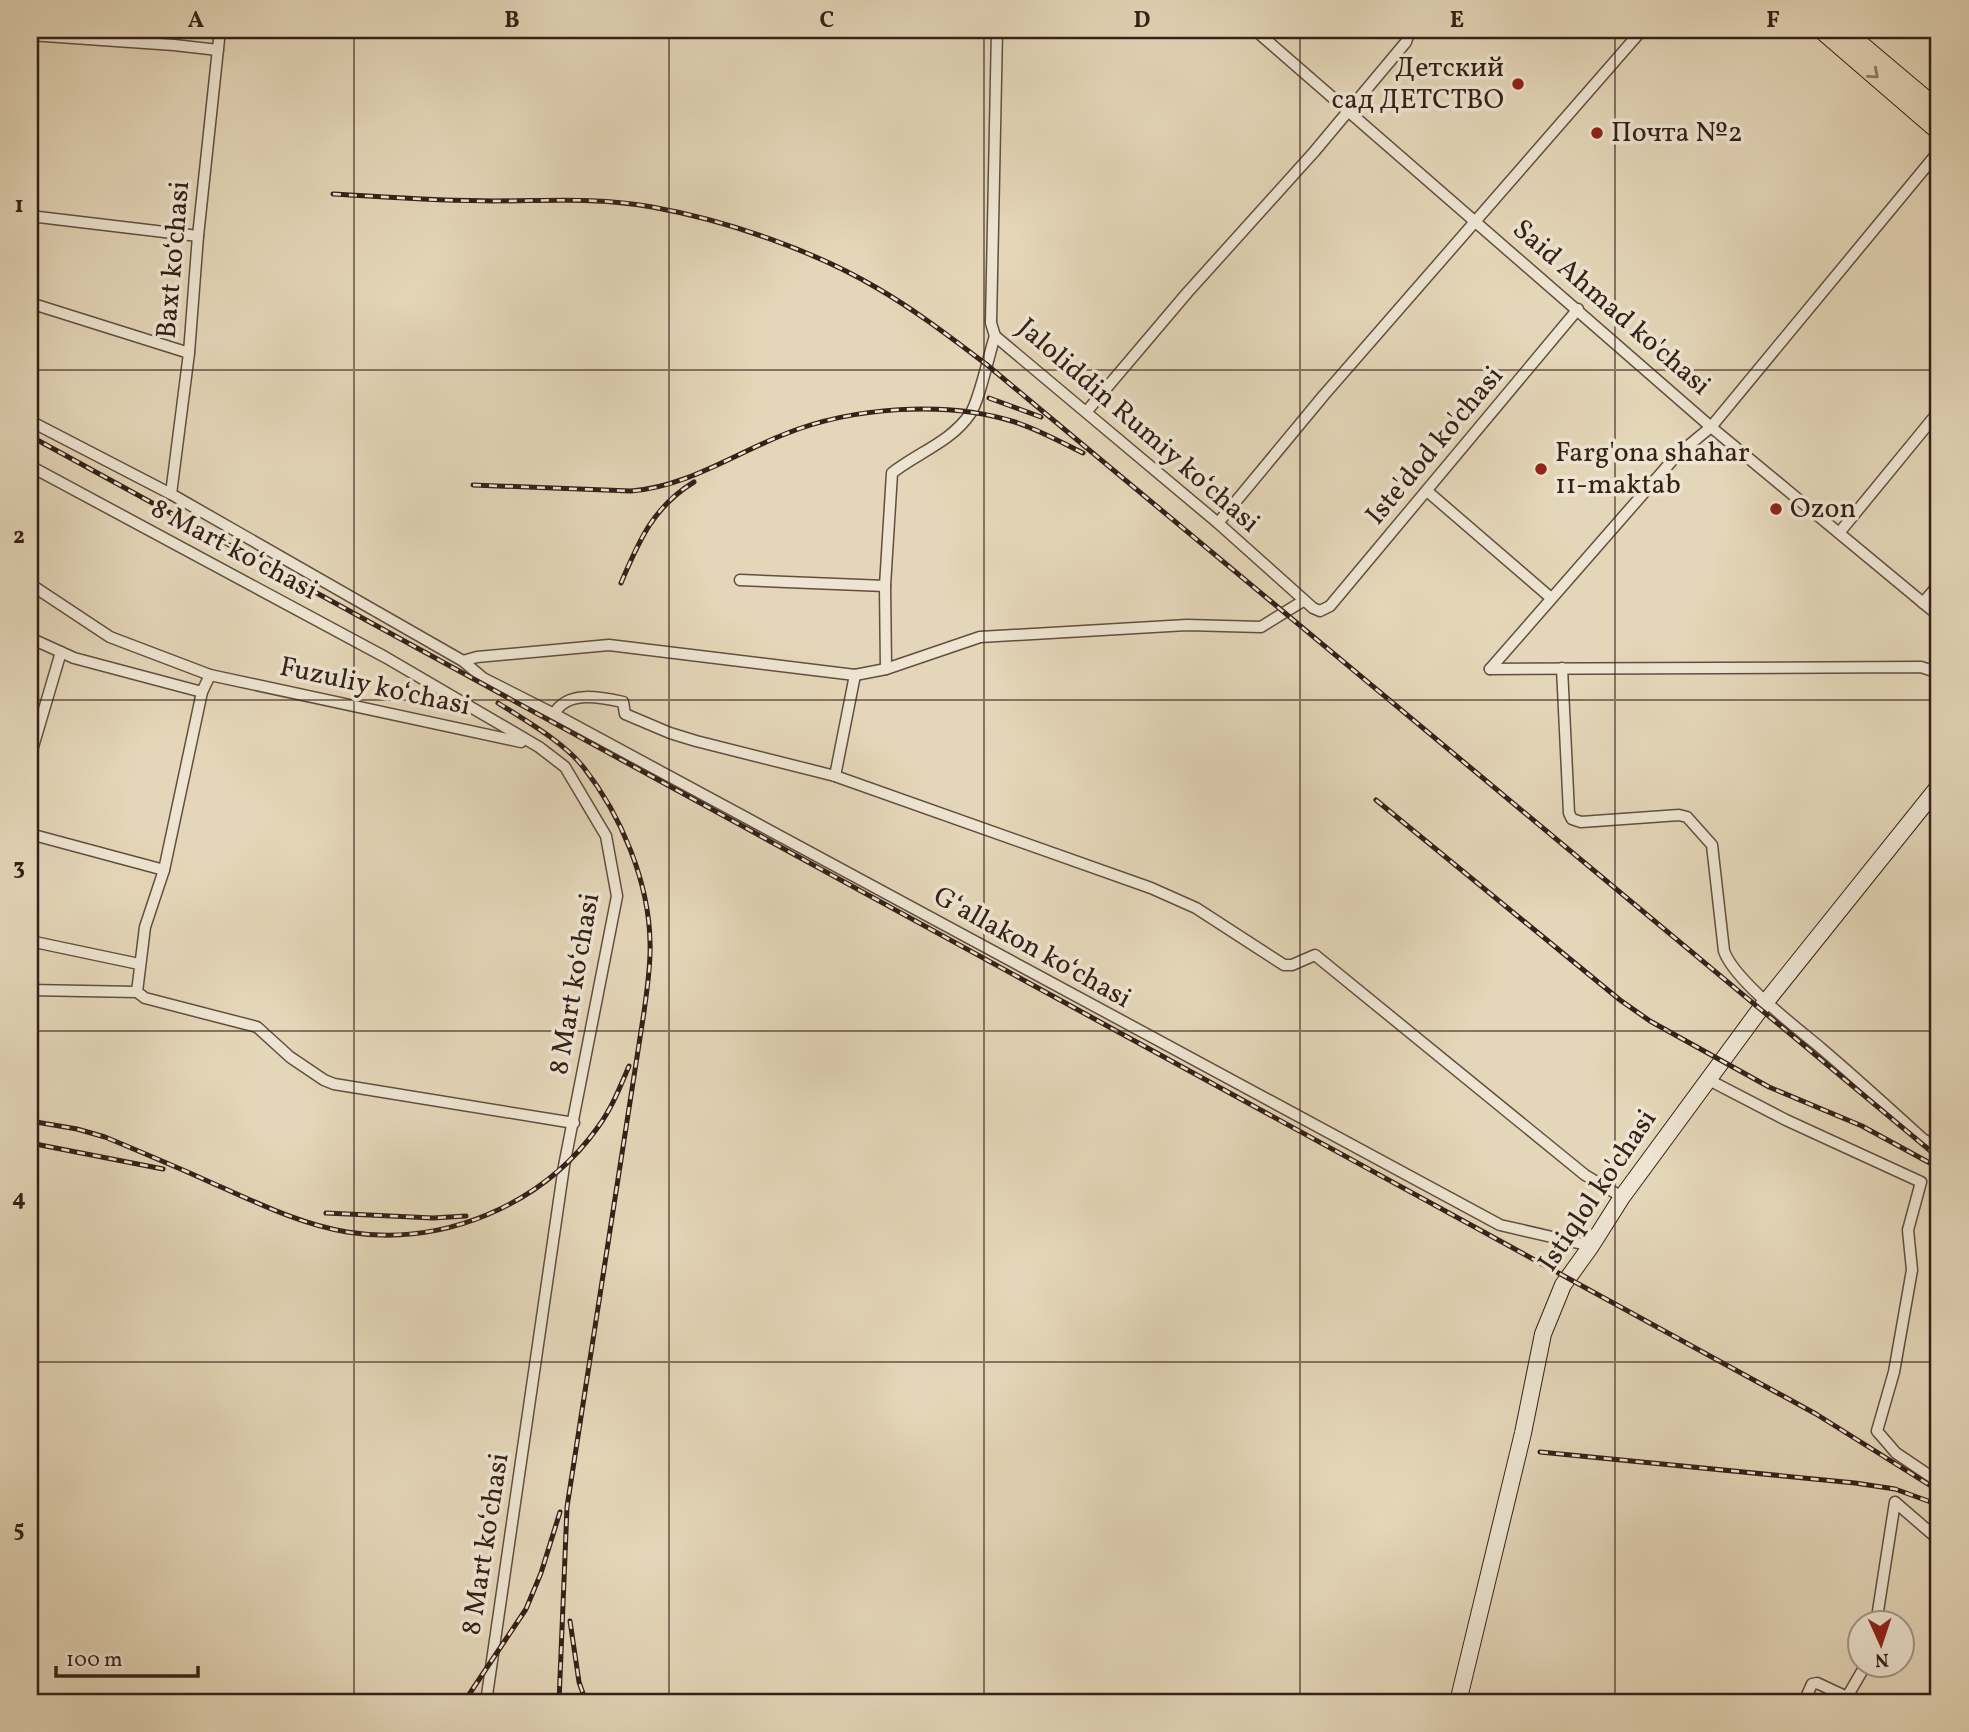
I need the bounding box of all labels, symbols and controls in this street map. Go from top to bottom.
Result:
text: A [188,5,204,37]
text: B [504,5,520,37]
text: C [820,5,834,37]
text: D [1134,5,1151,37]
text: E [1450,5,1464,37]
text: F [1766,5,1780,37]
place label: Детский сад ДЕТСТВО [1332,49,1504,120]
one-way arrow [1865,66,1878,78]
marker: Детский сад ДЕТСТВО [1510,76,1526,92]
place label: Почта №2 [1611,114,1743,153]
marker: Почта №2 [1589,125,1605,141]
street label: Baxt koʻchasi [148,180,200,340]
text: 1 [14,190,24,222]
street label: Said Ahmad ko'chasi [1503,211,1719,405]
street label: Jaloliddin Rumiy koʻchasi [1008,310,1268,542]
street label: Iste'dod ko'chasi [1357,358,1513,534]
place label: Farg'ona shahar 11-maktab [1555,434,1750,505]
marker: Farg'ona shahar 11-maktab [1533,461,1549,477]
street label: 8 Mart koʻchasi [144,490,324,610]
place label: Ozon [1790,490,1856,529]
marker: Ozon [1768,501,1784,517]
text: 2 [13,521,25,553]
street label: Fuzuliy koʻchasi [276,648,474,726]
text: 3 [13,852,25,884]
street label: Gʻallakon koʻchasi [926,877,1138,1019]
street label: 8 Mart koʻchasi [540,890,610,1078]
street label: Istiqlol ko'chasi [1529,1102,1667,1280]
text: 4 [12,1183,26,1215]
street label: 8 Mart koʻchasi [452,1450,520,1638]
text: 5 [13,1514,25,1546]
north arrow [1846,1610,1916,1680]
scale bar [56,1634,198,1678]
text: 100 m [66,1646,123,1675]
text: N [1874,1646,1889,1672]

